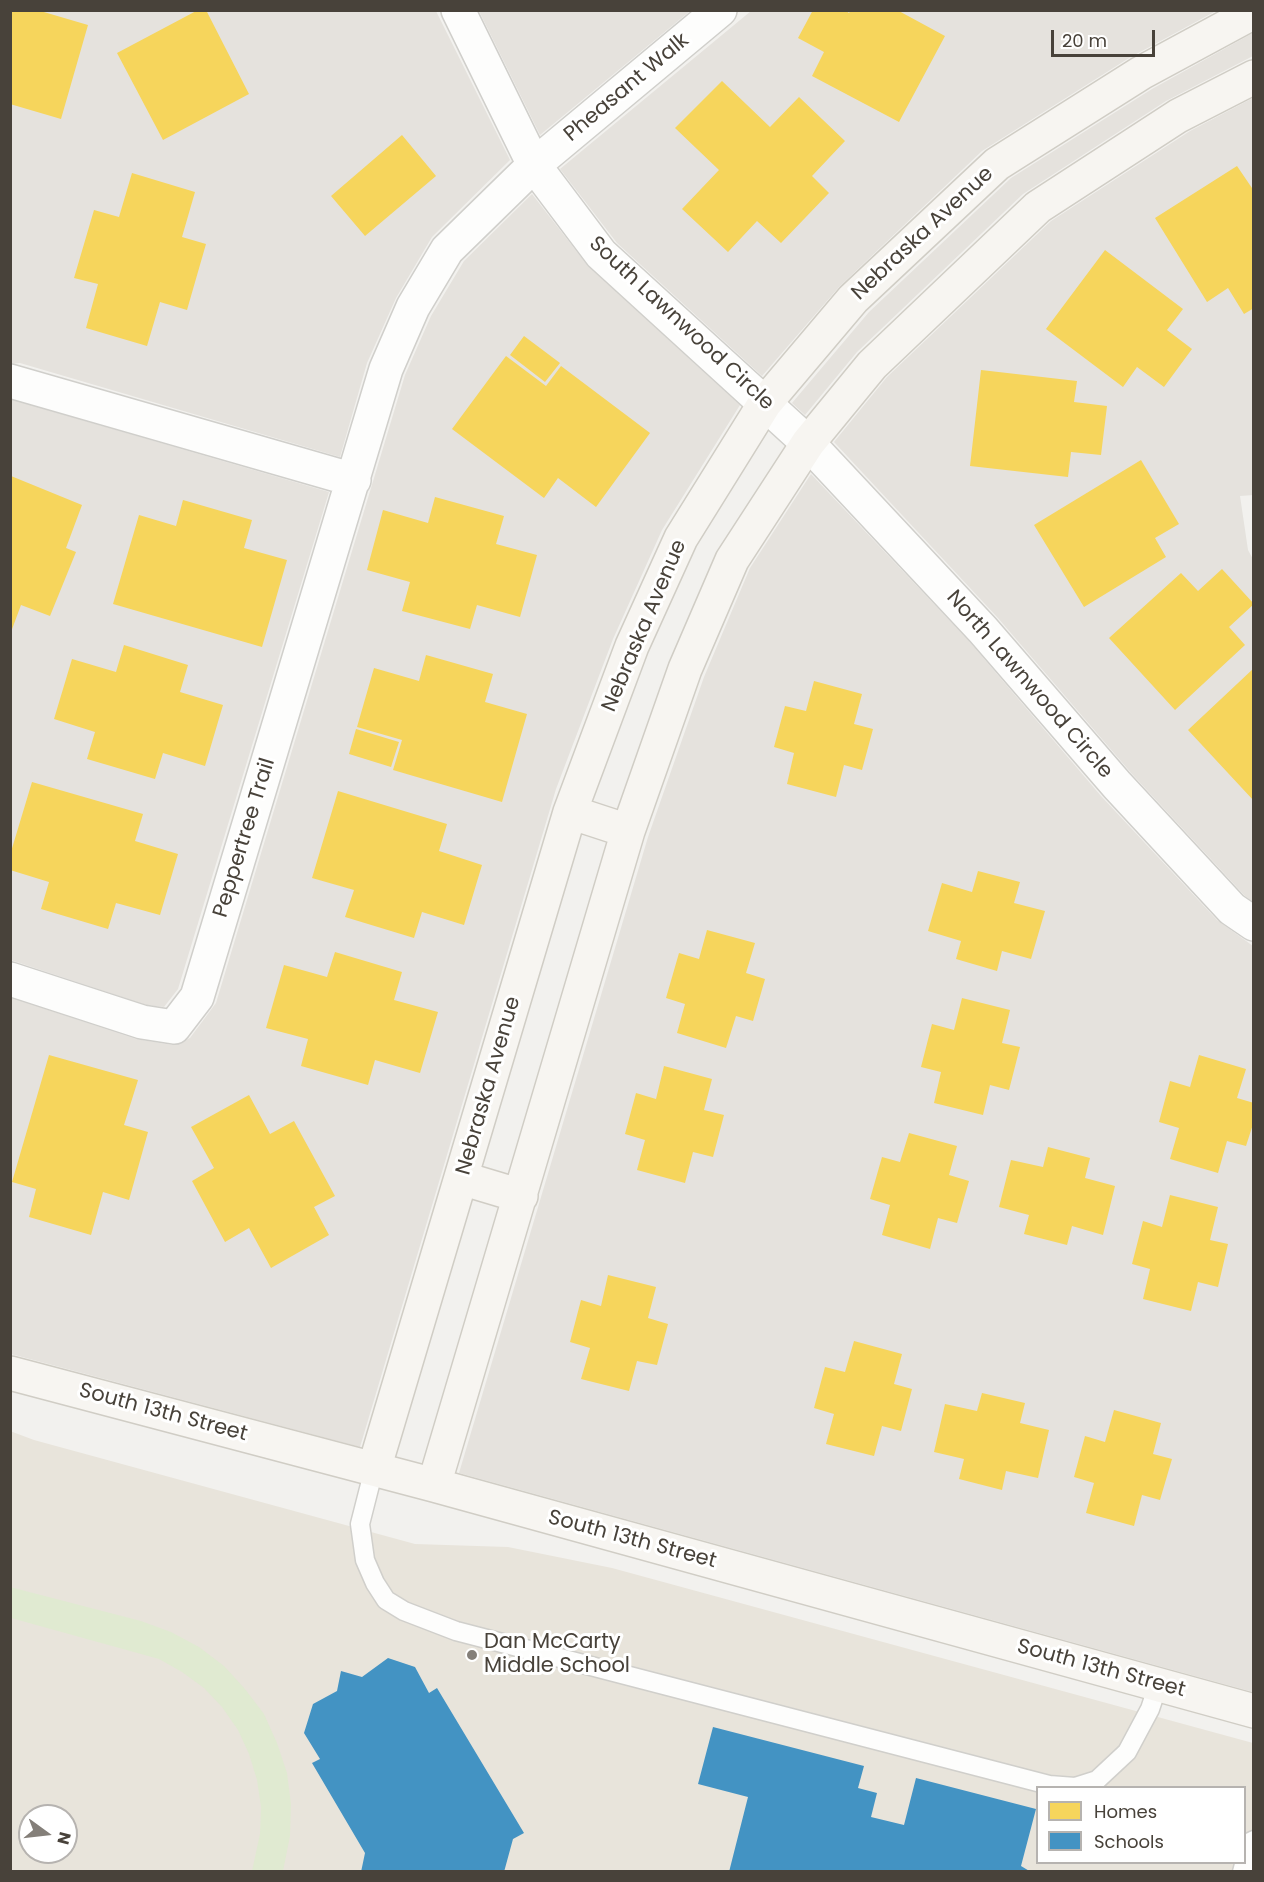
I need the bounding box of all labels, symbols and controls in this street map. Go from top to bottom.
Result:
scale bar [1054,18,1158,56]
street label: Pheasant Walk [559,28,695,148]
text: 20 m [1062,28,1107,53]
street label: Nebraska Avenue [847,162,999,306]
street label: South Lawnwood Circle [583,232,779,416]
street label: Nebraska Avenue [597,536,693,716]
street label: North Lawnwood Circle [941,586,1117,784]
street label: Peppertree Trail [209,755,281,921]
street label: Nebraska Avenue [451,994,527,1178]
street label: South 13th Street [76,1378,250,1448]
street label: South 13th Street [545,1505,719,1575]
place label: Dan McCarty Middle School [484,1630,630,1680]
street label: South 13th Street [1014,1634,1188,1704]
marker: Dan McCarty Middle School [465,1648,479,1662]
legend [1036,1786,1246,1864]
text: Homes [1094,1799,1157,1824]
north arrow [18,1804,78,1864]
text: N [51,1829,77,1847]
text: Schools [1094,1829,1164,1854]

